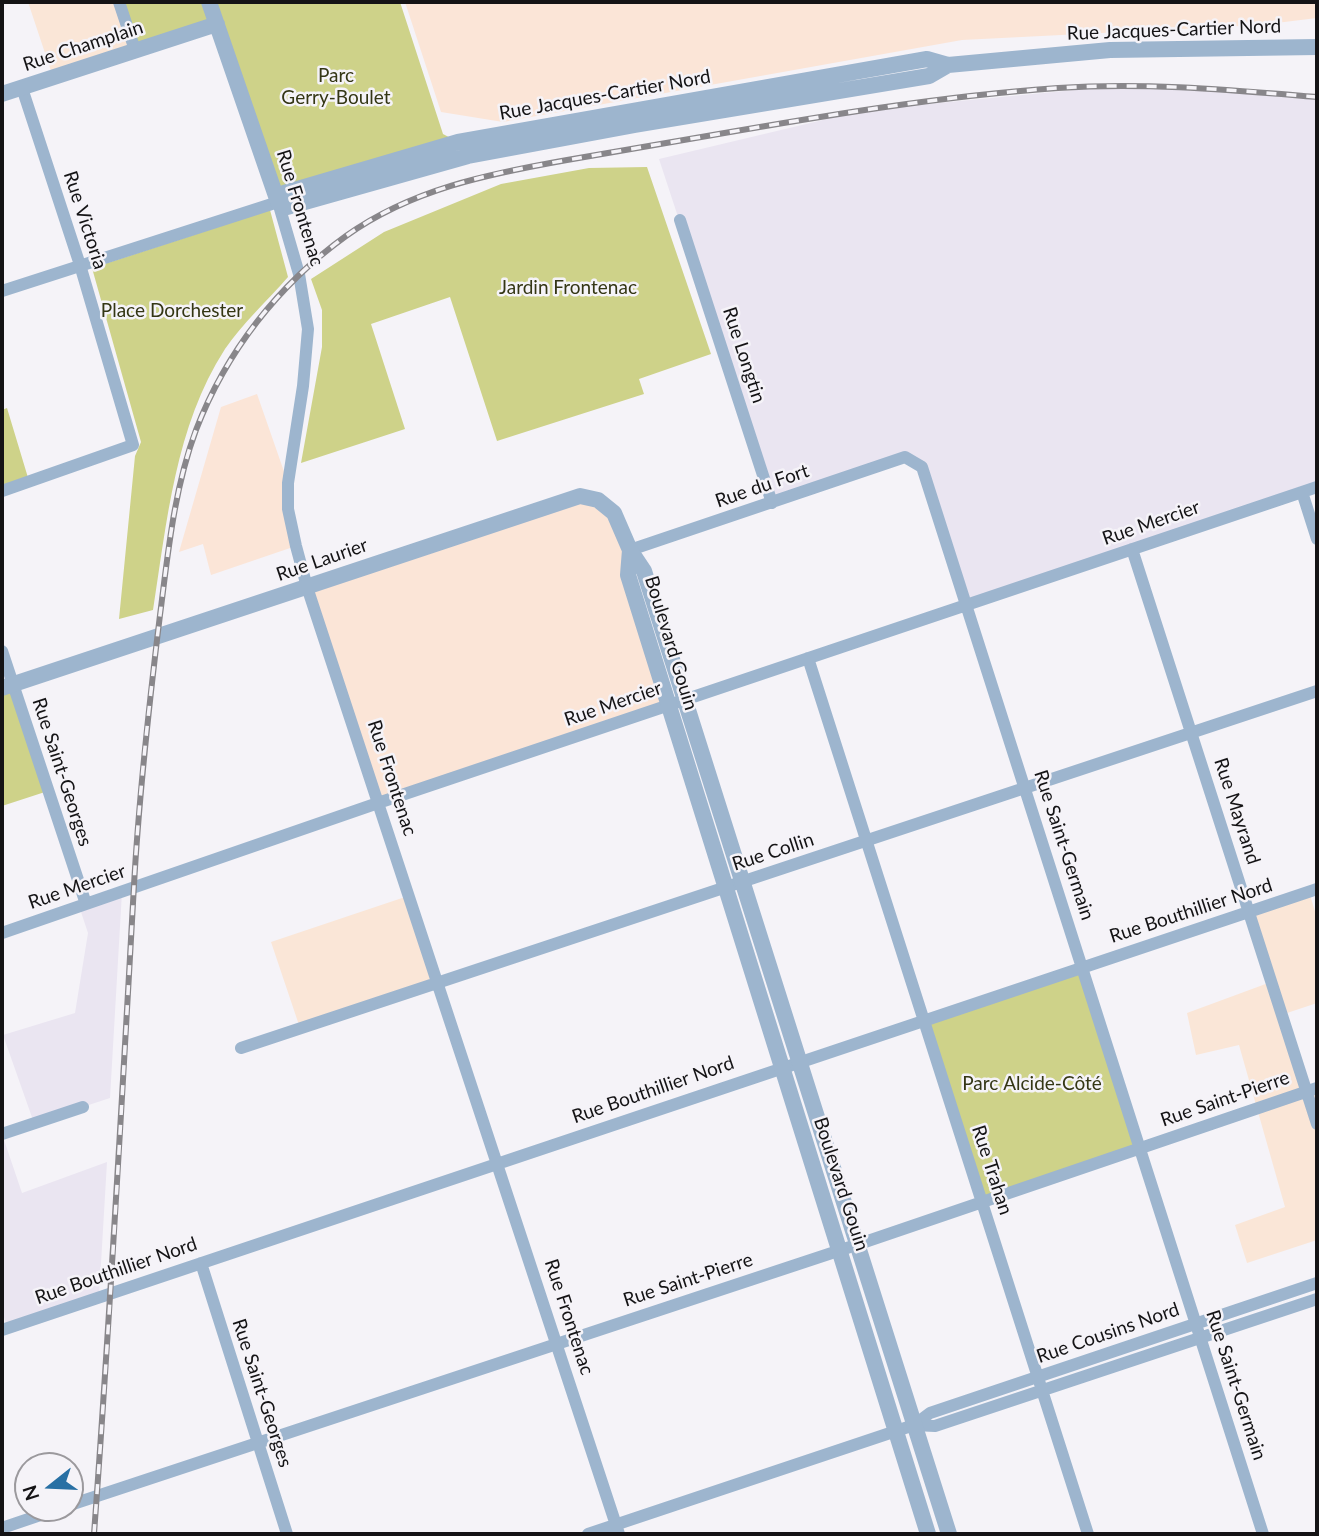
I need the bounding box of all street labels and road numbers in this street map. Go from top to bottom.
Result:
street label: Rue Jacques-Cartier Nord [1067,15,1281,45]
street label: Rue Champlain [20,16,146,76]
street label: Rue Jacques-Cartier Nord [497,65,713,125]
street label: Rue Frontenac [271,147,329,269]
street label: Rue Victoria [58,168,112,272]
street label: Rue Longtin [718,304,770,406]
street label: Rue du Fort [712,459,812,513]
street label: Rue Mercier [1099,496,1203,550]
street label: Rue Laurier [273,534,371,586]
street label: Boulevard Gouin [640,573,702,713]
street label: Rue Mercier [561,677,665,731]
street label: Rue Saint-Georges [27,695,97,849]
street label: Rue Frontenac [363,717,421,839]
street label: Rue Mayrand [1209,755,1265,867]
street label: Rue Saint-Germain [1029,767,1099,923]
street label: Rue Collin [729,828,817,876]
street label: Rue Mercier [25,860,129,914]
street label: Rue Bouthillier Nord [1107,874,1275,948]
street label: Rue Bouthillier Nord [569,1052,737,1128]
street label: Rue Saint-Pierre [1157,1066,1293,1132]
street label: Boulevard Gouin [809,1114,873,1254]
street label: Rue Trahan [967,1122,1017,1218]
street label: Rue Bouthillier Nord [32,1233,200,1309]
street label: Rue Saint-Pierre [620,1248,756,1312]
street label: Rue Frontenac [540,1256,598,1378]
street label: Rue Cousins Nord [1034,1298,1182,1368]
street label: Rue Saint-Germain [1201,1307,1271,1463]
street label: Rue Saint-Georges [227,1316,297,1470]

